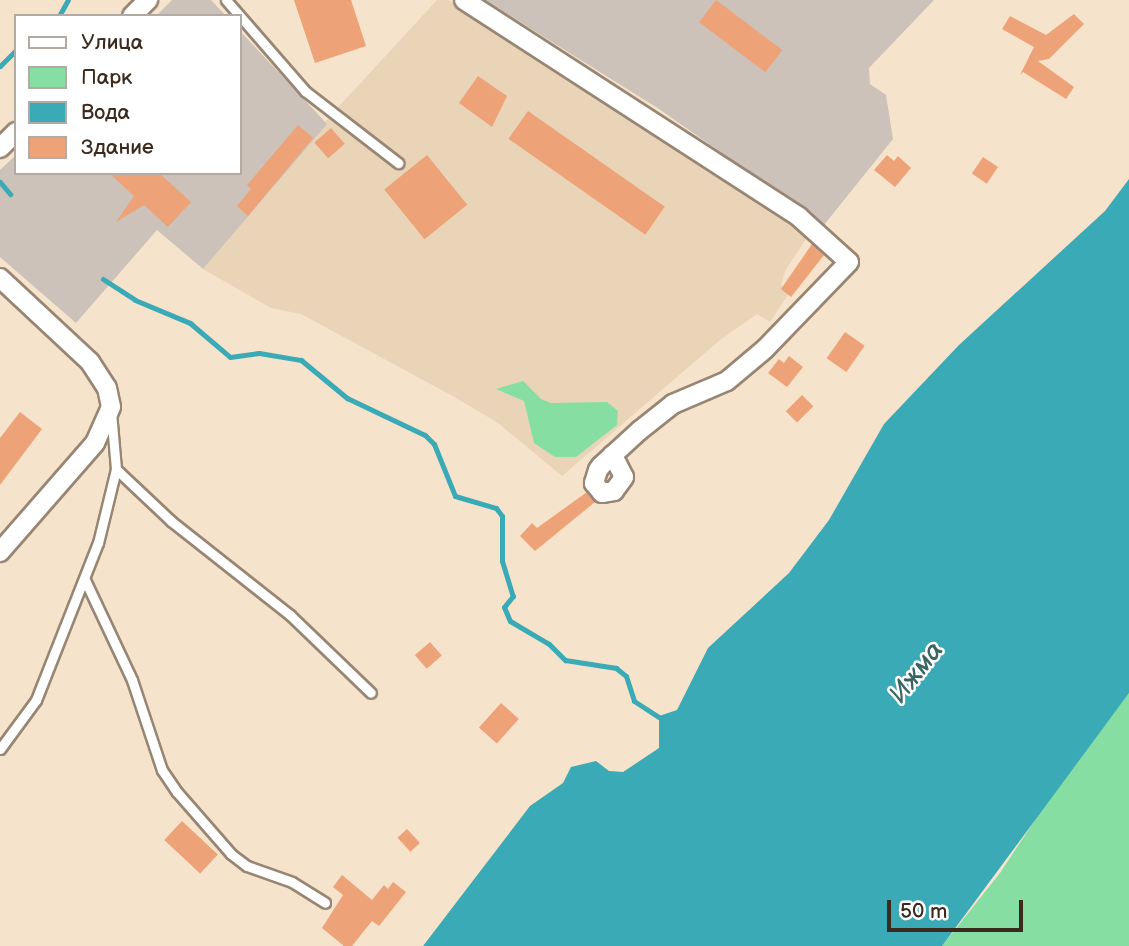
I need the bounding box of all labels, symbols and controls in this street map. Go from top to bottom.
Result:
legend [14,14,242,175]
text: Улица [81,30,143,55]
text: Парк [81,65,132,90]
text: Вода [81,100,130,125]
text: Здание [81,135,154,160]
water label: Ижма [883,636,951,710]
scale bar [891,886,1028,930]
text: 50 m [900,899,947,924]

